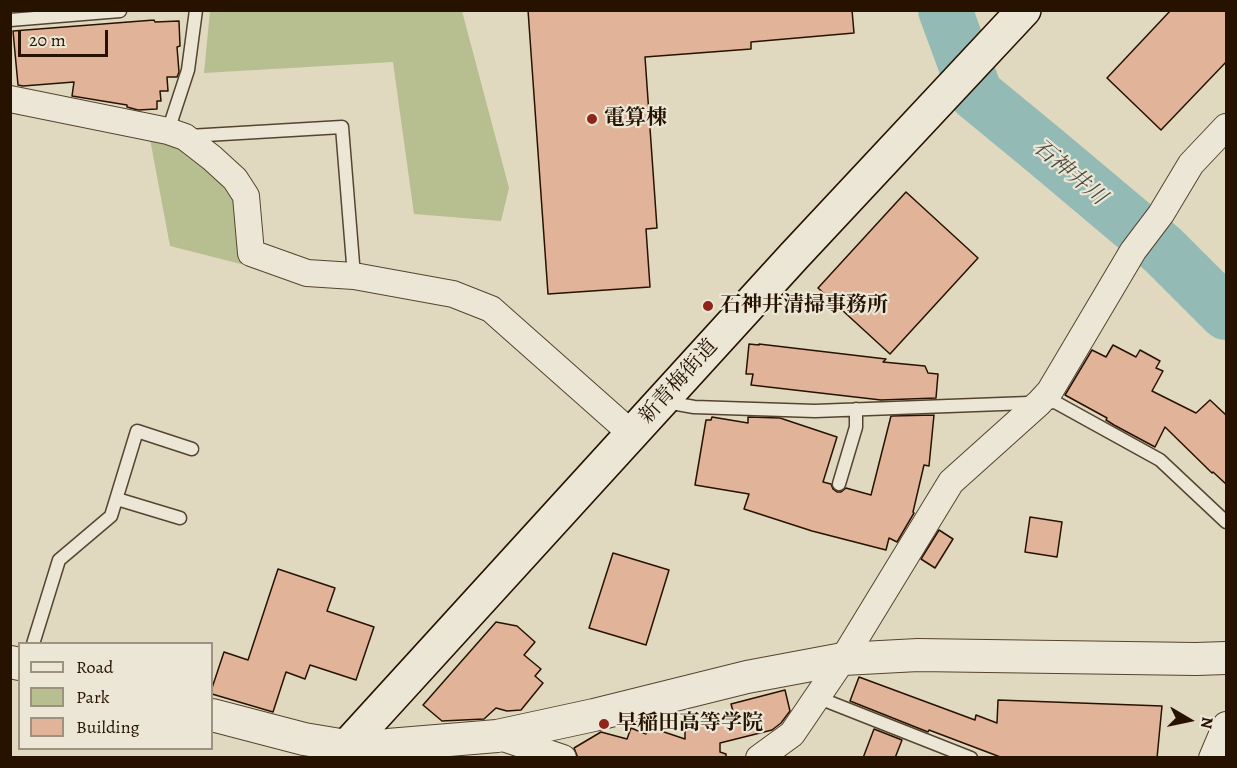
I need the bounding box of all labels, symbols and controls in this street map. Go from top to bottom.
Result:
scale bar [21,18,111,56]
text: 20 m [29,28,66,52]
place label: 電算棟 [604,106,667,132]
marker: 電算棟 [585,112,599,126]
water label: 石神井川 [1027,135,1111,211]
place label: 石神井清掃事務所 [720,293,888,319]
marker: 石神井清掃事務所 [701,299,715,313]
street label: 新青梅街道 [635,335,723,429]
legend [18,642,213,750]
text: Road [76,655,113,679]
text: Park [76,685,110,709]
north arrow [1159,690,1219,750]
place label: 早稲田高等学院 [616,711,763,737]
text: Building [76,715,140,739]
text: N [1195,715,1219,730]
marker: 早稲田高等学院 [597,717,611,731]

